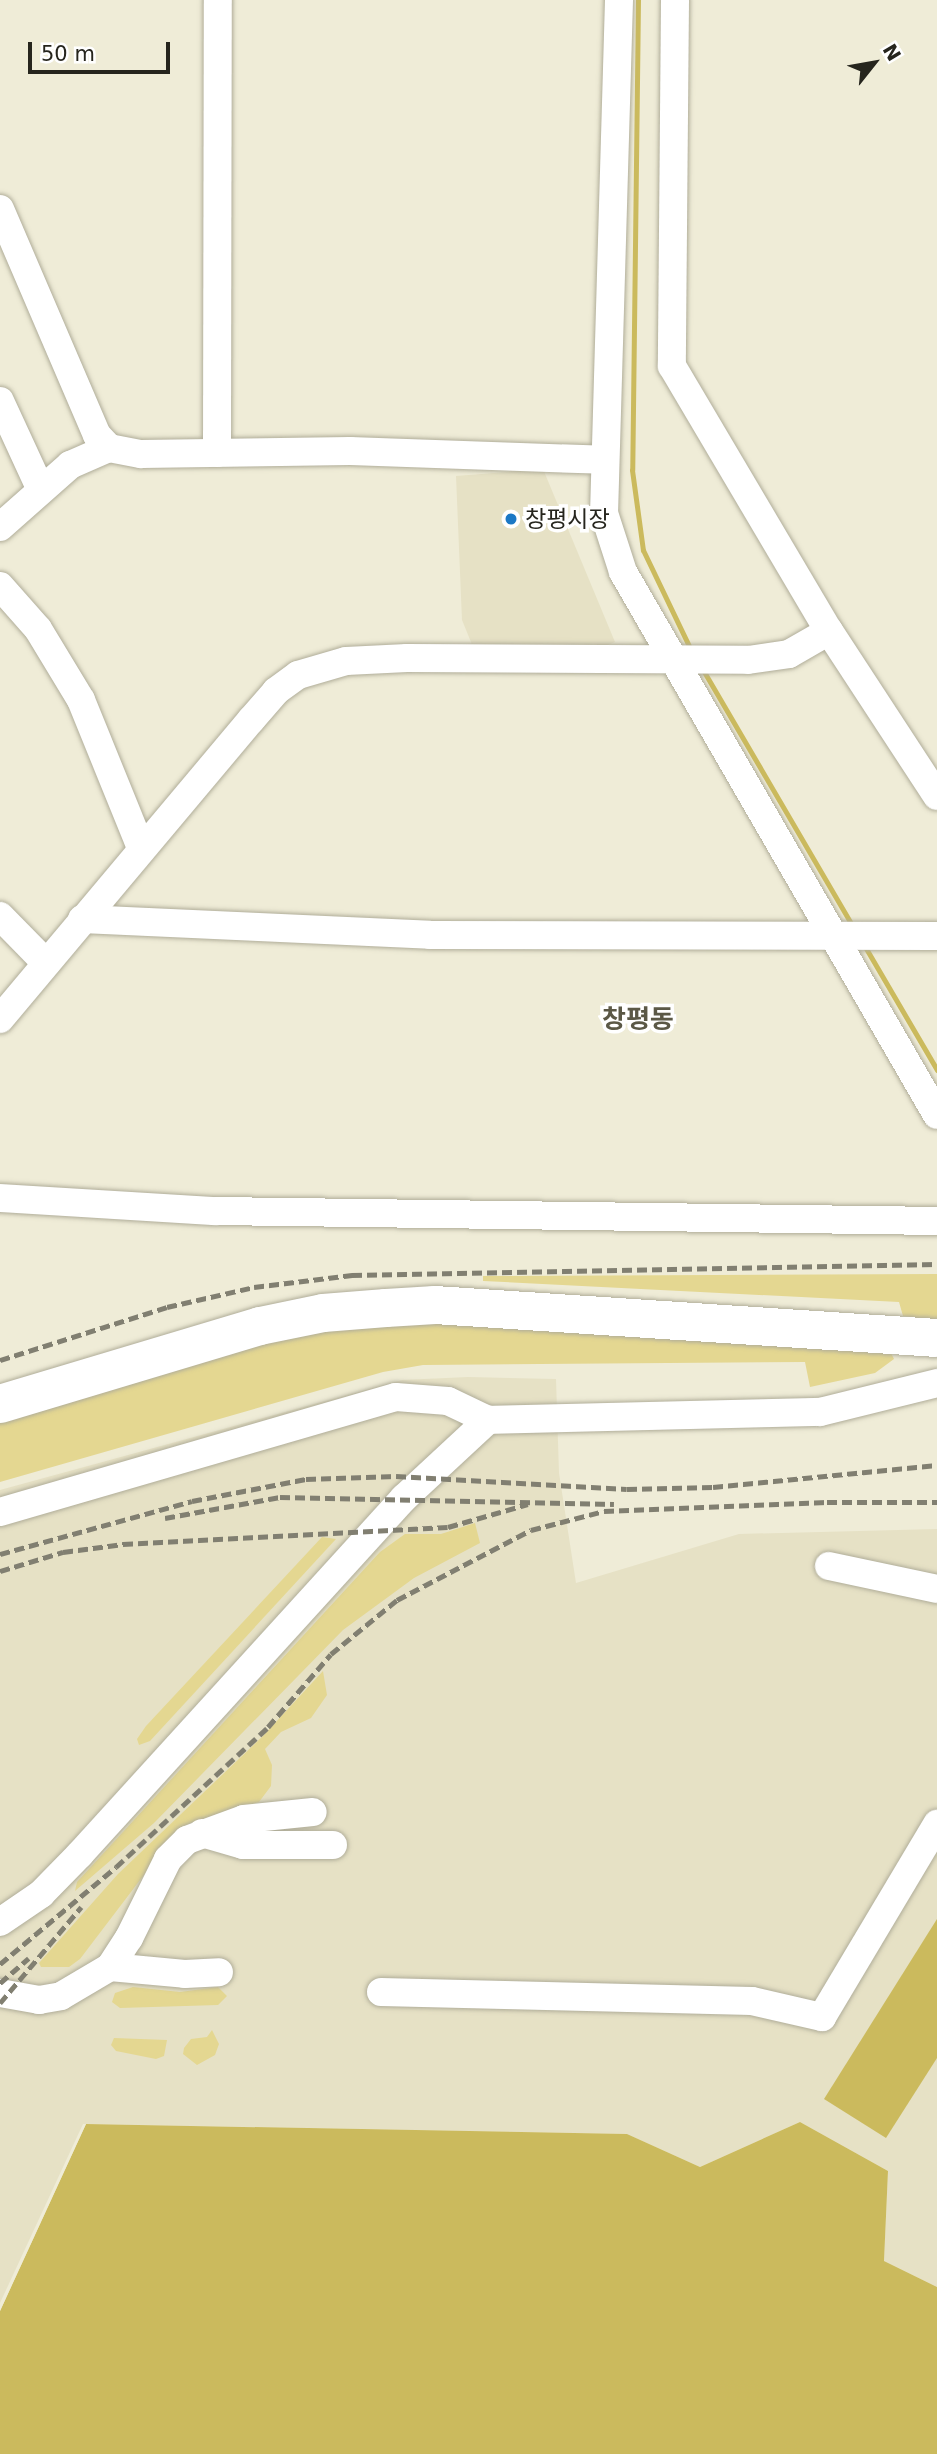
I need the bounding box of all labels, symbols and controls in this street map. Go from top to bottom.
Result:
scale bar [32,28,173,72]
north arrow [839,28,909,98]
text: N [878,40,906,65]
text: 50 m [41,42,95,66]
place label: 창평시장 [525,505,610,533]
marker: 창평시장 [503,511,519,527]
district label: 창평동 [602,1004,674,1036]

